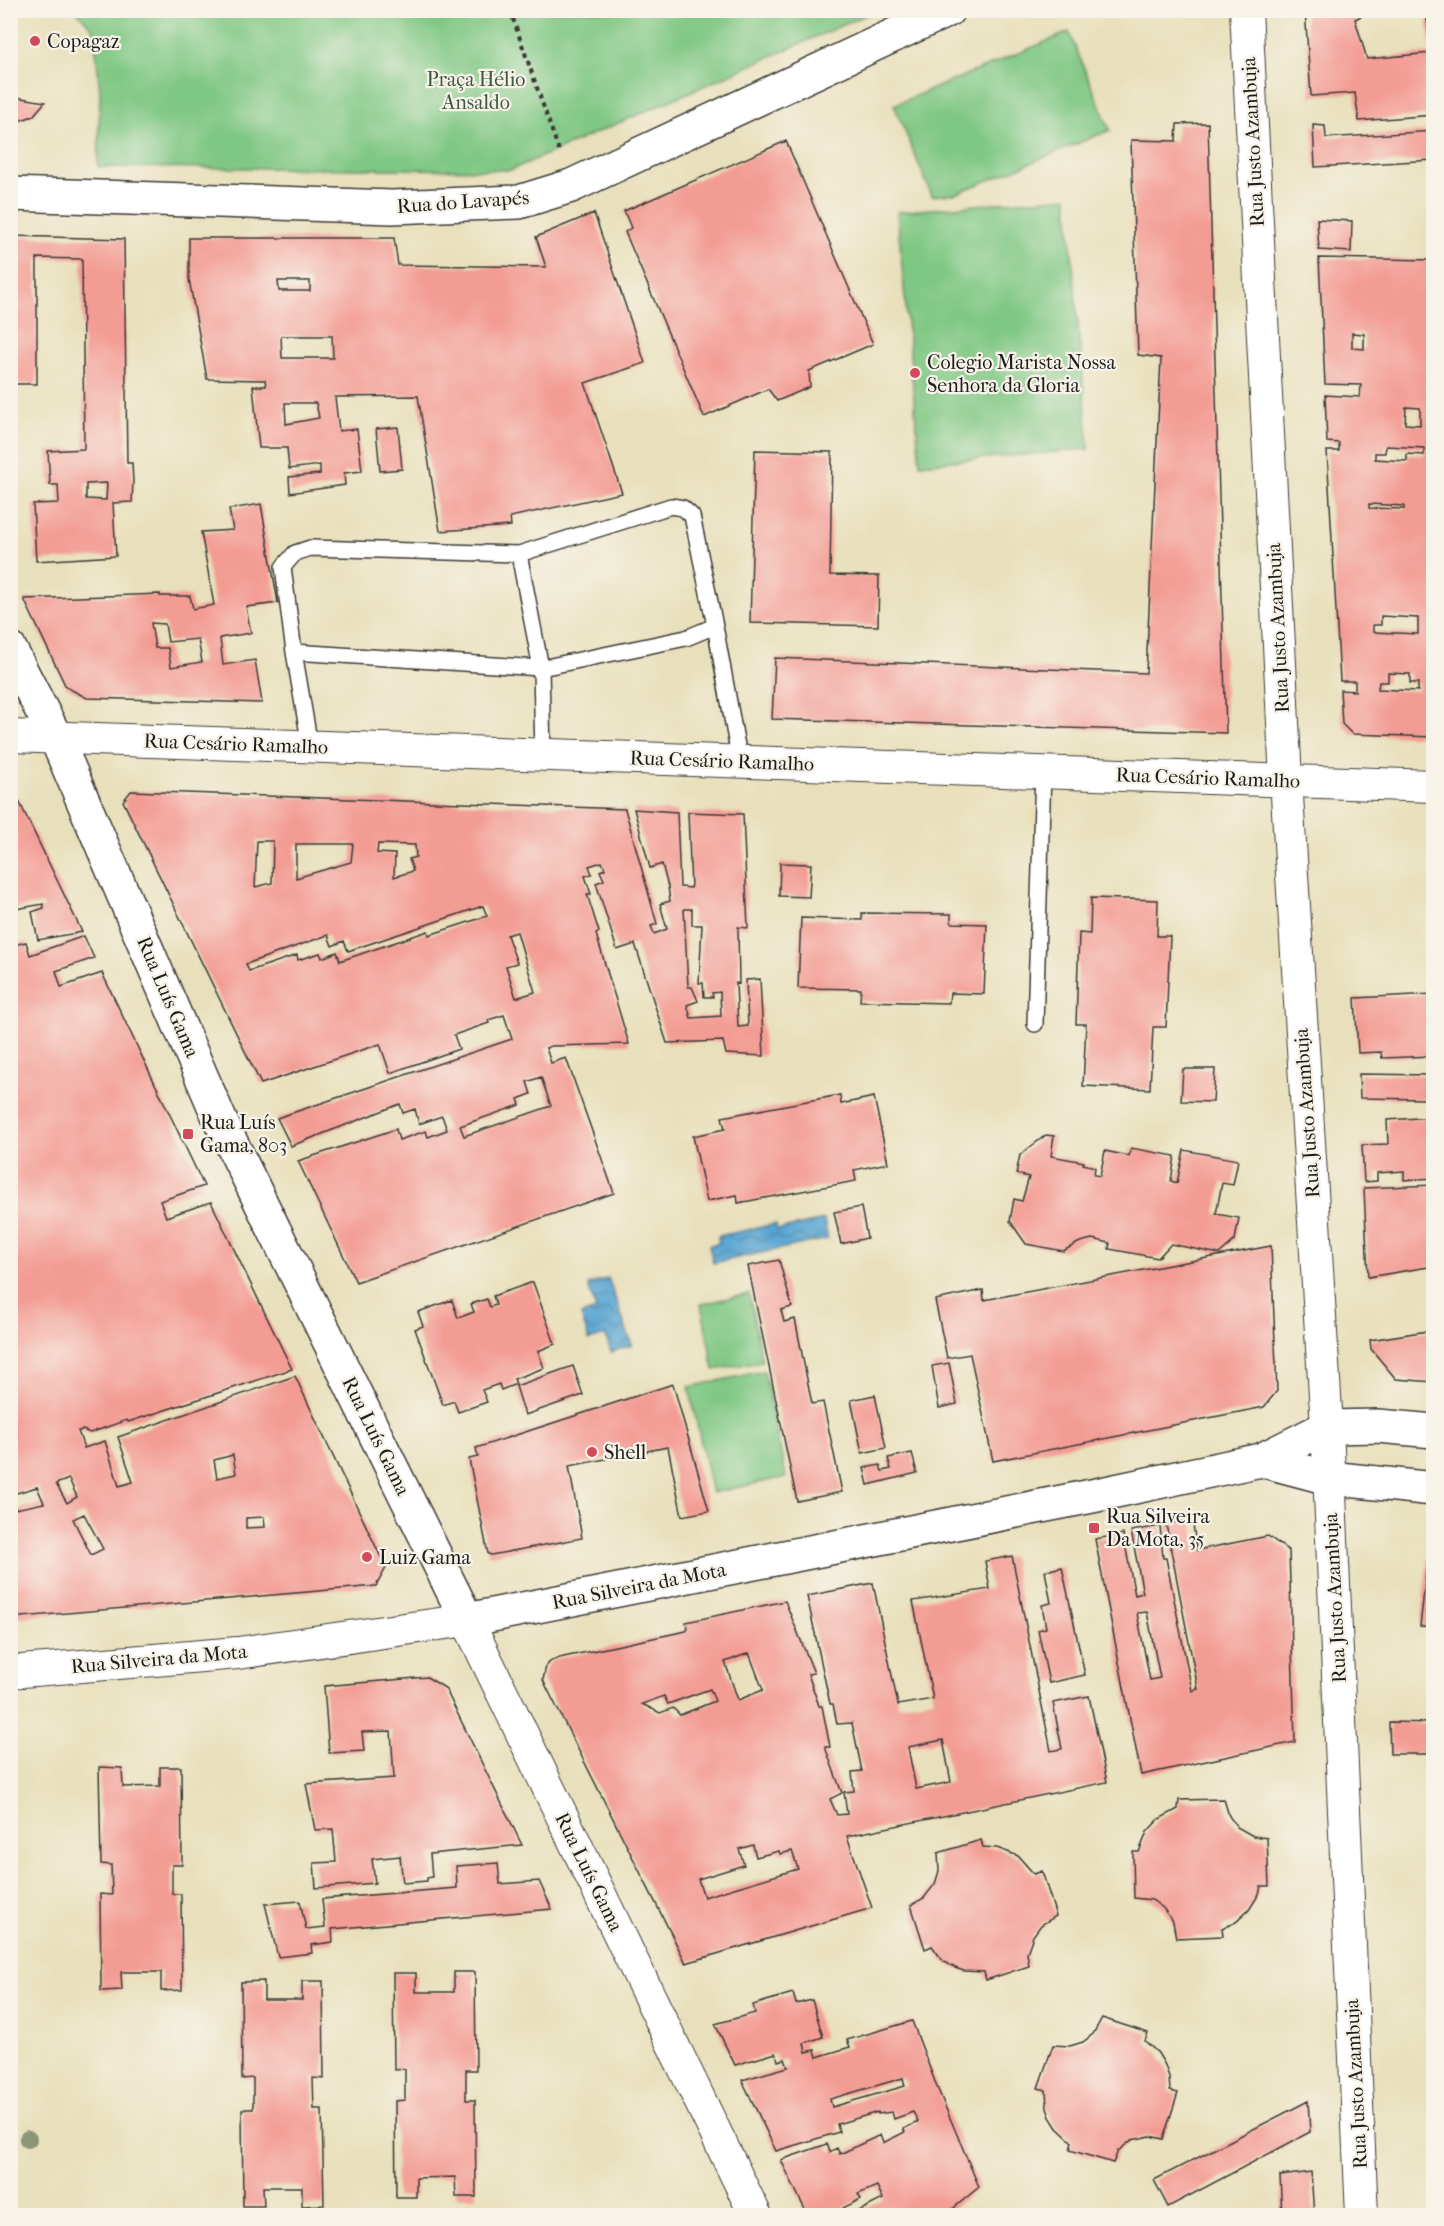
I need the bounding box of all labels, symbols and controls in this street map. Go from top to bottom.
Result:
place label: Copagaz [47,30,120,53]
marker: Copagaz [28,34,42,48]
street label: Rua Justo Azambuja [1237,56,1269,228]
park label: Praça Hélio Ansaldo [427,68,526,114]
street label: Rua do Lavapés [396,186,530,218]
place label: Colegio Marista Nossa Senhora da Gloria [927,351,1116,397]
marker: Colegio Marista Nossa Senhora da Gloria [908,366,922,380]
street label: Rua Justo Azambuja [1262,542,1294,714]
street label: Rua Cesário Ramalho [143,729,329,759]
street label: Rua Cesário Ramalho [629,746,815,776]
street label: Rua Cesário Ramalho [1115,763,1301,793]
street label: Rua Luís Gama [132,933,204,1062]
street label: Rua Justo Azambuja [1290,1027,1324,1199]
place label: Rua Luís Gama, 803 [200,1111,287,1157]
marker: Rua Luís Gama, 803 [181,1127,195,1141]
street label: Rua Luís Gama [337,1373,415,1500]
place label: Shell [604,1441,647,1464]
marker: Shell [585,1445,599,1459]
place label: Rua Silveira Da Mota, 35 [1106,1505,1210,1551]
street label: Rua Justo Azambuja [1319,1512,1351,1684]
marker: Rua Silveira Da Mota, 35 [1087,1521,1101,1535]
place label: Luiz Gama [379,1546,471,1569]
marker: Luiz Gama [360,1550,374,1564]
street label: Rua Silveira da Mota [550,1558,729,1614]
street label: Rua Silveira da Mota [70,1640,249,1678]
street label: Rua Luís Gama [550,1809,628,1936]
street label: Rua Justo Azambuja [1340,1998,1372,2170]

